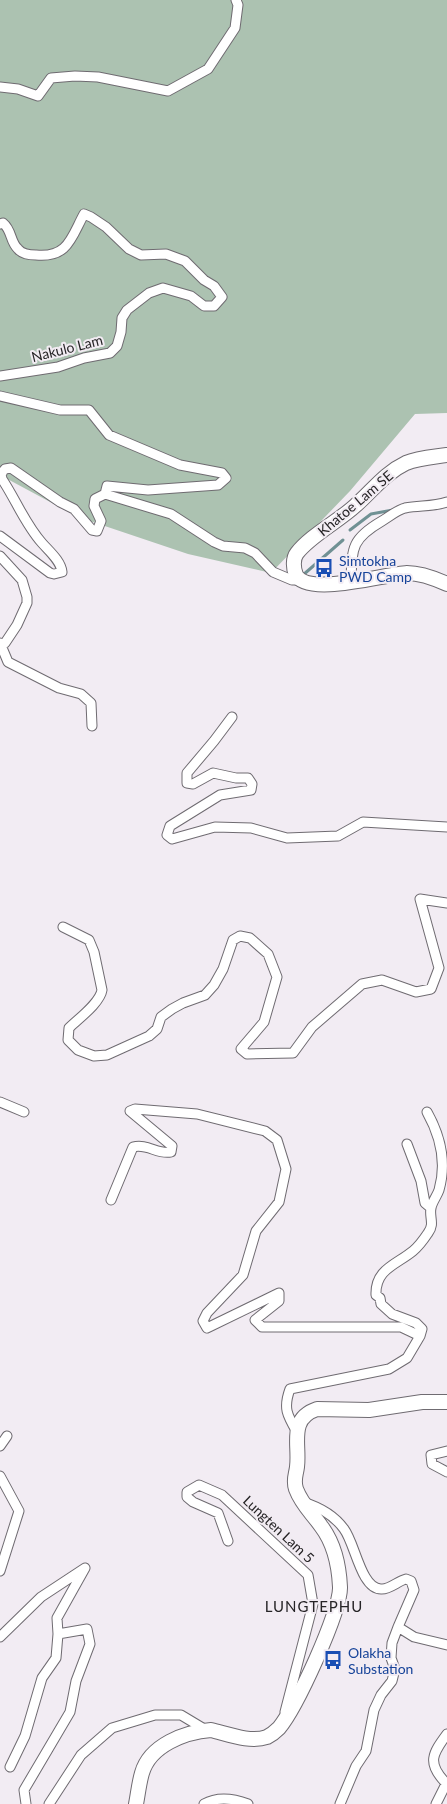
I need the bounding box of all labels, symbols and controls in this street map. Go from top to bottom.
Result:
street label: Nakulo Lam [30,331,104,365]
street label: Khatoe Lam SE [314,467,396,539]
place label: Simtokha PWD Camp [339,552,412,585]
bus stop icon: Simtokha PWD Camp [313,557,335,579]
street label: Lungten Lam 5 [240,1492,318,1566]
district label: LUNGTEPHU [265,1597,363,1615]
place label: Olakha Substation [348,1644,413,1677]
bus stop icon: Olakha Substation [322,1649,344,1671]

